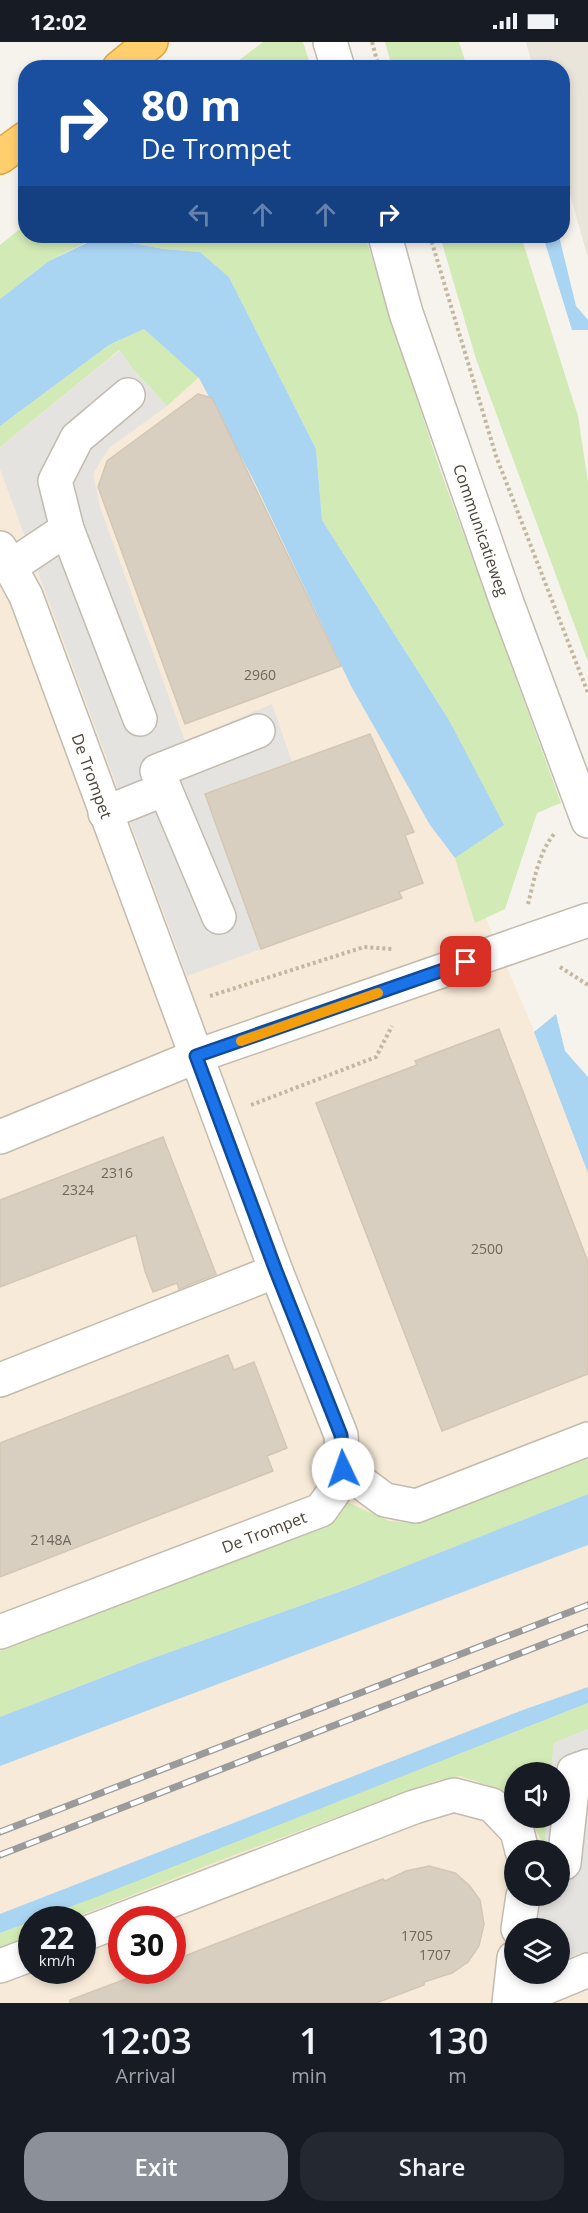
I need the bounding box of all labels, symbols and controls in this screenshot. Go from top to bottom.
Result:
text: 12:02 [30,6,87,36]
text: 80 m [141,76,241,133]
icon: right [42,84,120,162]
text: De Trompet [141,130,291,167]
icon: left [183,198,216,231]
icon: ahead [246,198,279,231]
icon: ahead [309,198,342,231]
icon: right [372,198,405,231]
street label: Communicatieweg [448,461,514,599]
house number: 2960 [244,665,276,684]
street label: De Trompet [66,730,118,822]
pin [440,936,491,987]
icon: arrive [449,945,482,978]
house number: 2316 [101,1163,133,1182]
house number: 2324 [62,1180,94,1199]
house number: 2500 [471,1239,503,1258]
position arrow [311,1437,375,1501]
street label: De Trompet [219,1506,310,1558]
house number: 2148A [31,1530,72,1549]
map controls [504,1762,570,1984]
button: sound [504,1762,570,1828]
button: search [504,1840,570,1906]
speed limit sign: 30 [108,1906,186,1984]
text: 22 [40,1917,74,1958]
button: layers [504,1918,570,1984]
house number: 1705 [401,1926,433,1945]
house number: 1707 [419,1945,451,1964]
text: km/h [39,1950,75,1970]
text: 12:03 [100,2016,192,2065]
text: 1 [299,2016,320,2065]
text: 130 [427,2016,488,2065]
text: Arrival [116,2062,176,2089]
text: min [291,2062,327,2089]
text: m [448,2062,467,2089]
button: Exit [24,2132,288,2201]
button: Share [300,2132,564,2201]

